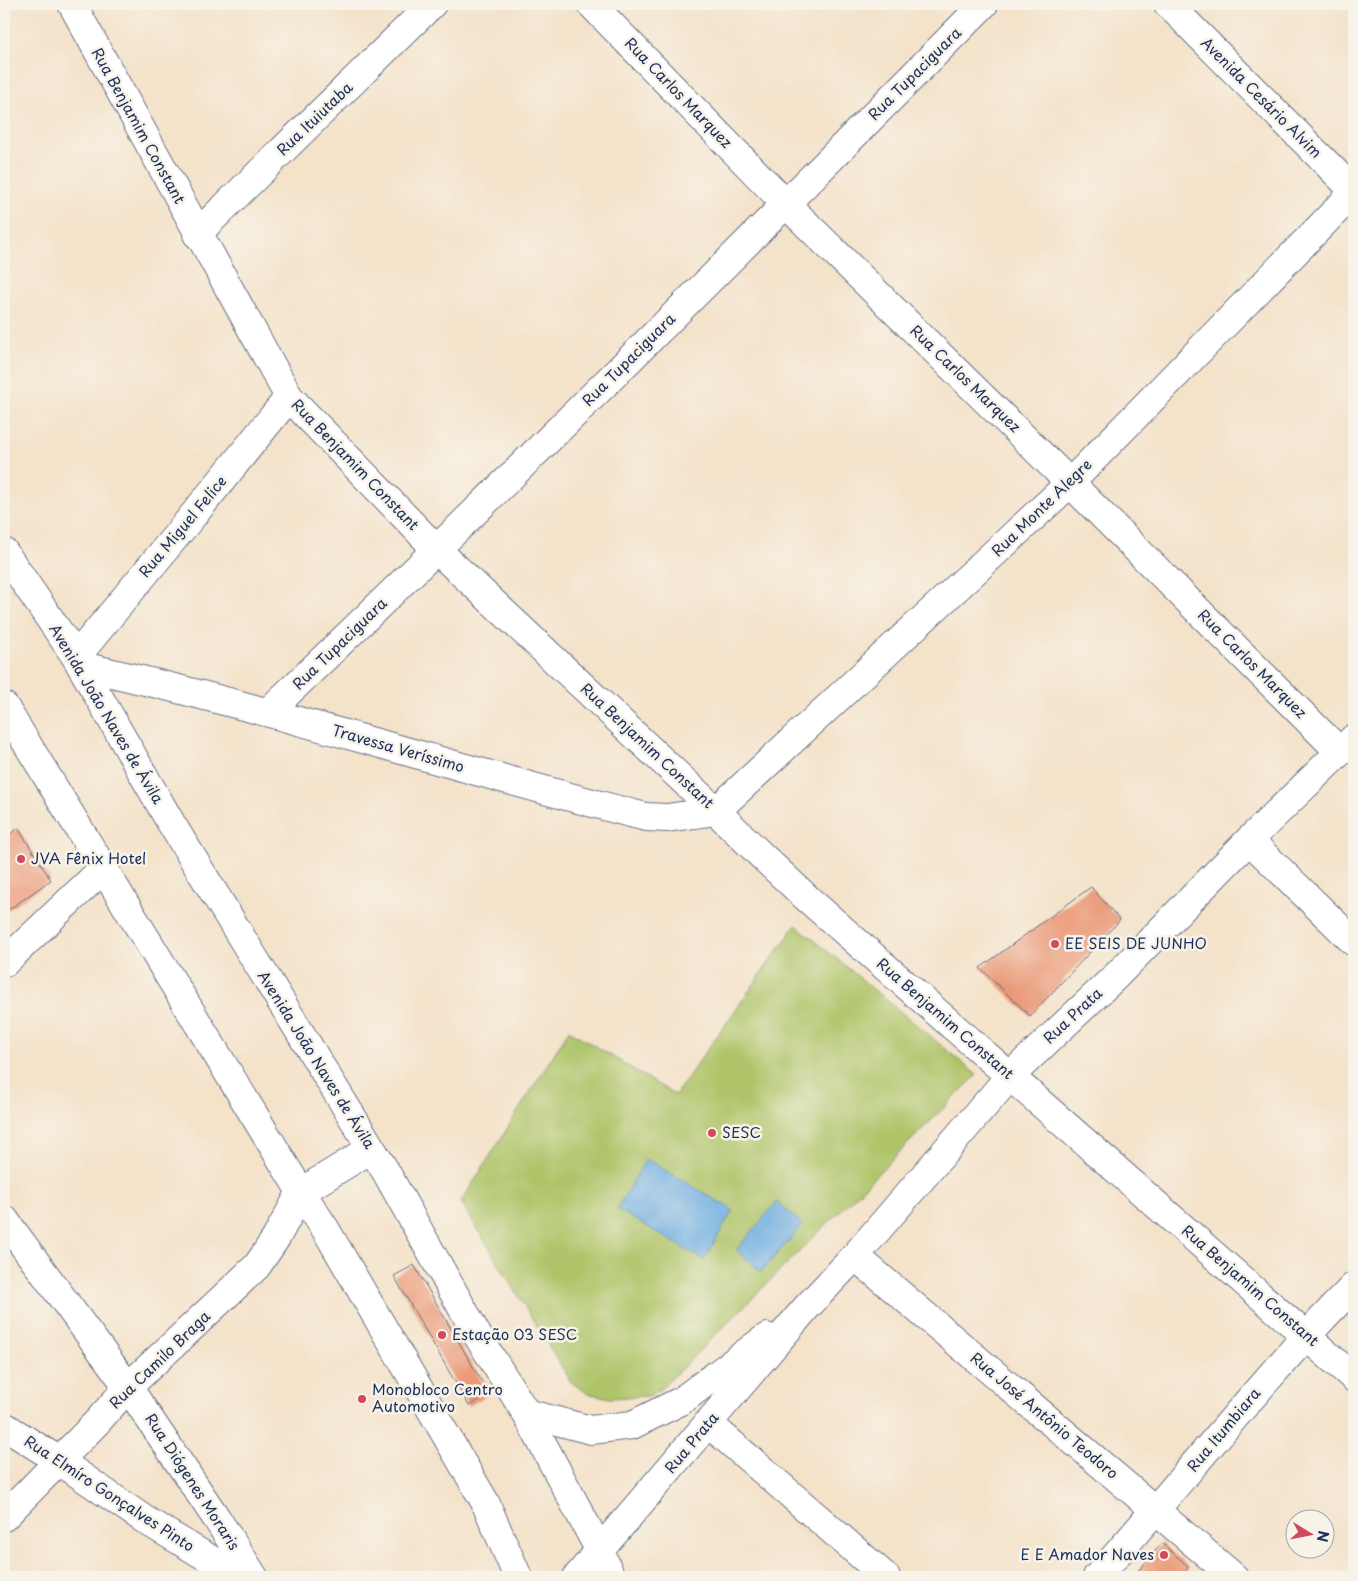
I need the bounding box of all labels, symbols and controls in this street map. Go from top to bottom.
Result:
street label: Rua Tupaciguara [862,21,966,125]
street label: Rua Carlos Marquez [620,31,738,152]
street label: Avenida Cesário Alvim [1196,31,1328,163]
street label: Rua Benjamim Constant [87,43,192,207]
street label: Rua Ituiutaba [271,75,358,160]
street label: Rua Tupaciguara [576,307,680,411]
street label: Rua Carlos Marquez [906,319,1027,437]
street label: Rua Benjamim Constant [287,393,425,535]
street label: Rua Monte Alegre [985,453,1096,561]
street label: Rua Miguel Felice [132,470,231,582]
street label: Rua Tupaciguara [286,591,392,694]
street label: Rua Carlos Marquez [1193,603,1313,723]
street label: Avenida João Naves de Ávila [44,619,171,808]
street label: Rua Benjamim Constant [576,677,720,813]
street label: Travessa Veríssimo [330,718,467,777]
place label: JVA Fênix Hotel [31,846,146,869]
marker: JVA Fênix Hotel [15,853,27,865]
place label: EE SEIS DE JUNHO [1065,931,1207,954]
marker: EE SEIS DE JUNHO [1049,938,1061,950]
street label: Rua Benjamim Constant [872,952,1020,1084]
street label: Avenida João Naves de Ávila [253,966,382,1153]
street label: Rua Prata [1037,981,1107,1049]
place label: SESC [722,1120,761,1143]
marker: SESC [706,1127,718,1139]
street label: Rua Benjamim Constant [1177,1219,1325,1351]
street label: Rua Camilo Braga [103,1304,215,1413]
place label: Estação 03 SESC [452,1322,577,1345]
marker: Estação 03 SESC [436,1329,448,1341]
street label: Rua José Antônio Teodoro [966,1346,1124,1484]
place label: Monobloco Centro Automotivo [372,1377,503,1417]
street label: Rua Itumbiara [1181,1381,1265,1476]
marker: Monobloco Centro Automotivo [356,1393,368,1405]
street label: Rua Prata [658,1406,724,1478]
street label: Rua Diógenes Moraris [140,1408,246,1554]
street label: Rua Elmíro Gonçalves Pinto [20,1429,199,1557]
north arrow [1286,1508,1336,1558]
text: N [1312,1529,1335,1544]
place label: E E Amador Naves [1021,1542,1154,1565]
marker: E E Amador Naves [1158,1549,1170,1561]

